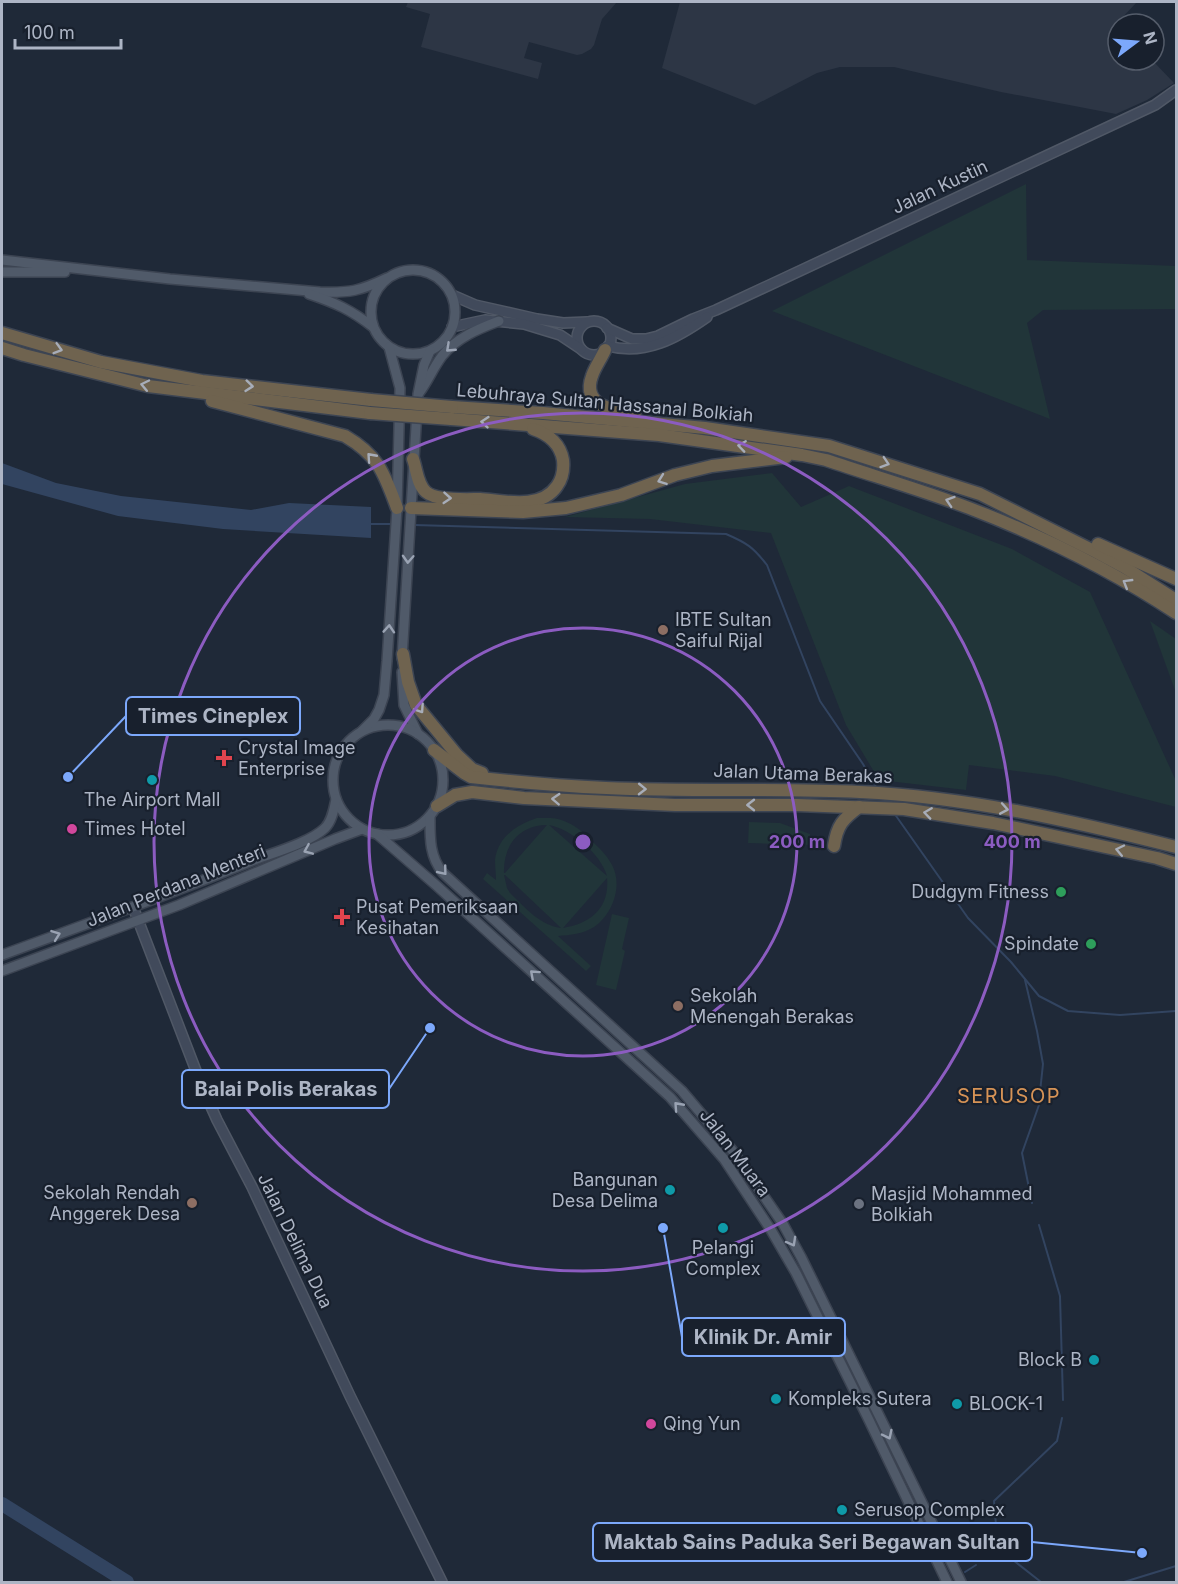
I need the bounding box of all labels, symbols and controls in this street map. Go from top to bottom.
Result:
scale bar [15,12,122,50]
north arrow [1106,12,1166,72]
text: 100 m [24,22,75,43]
text: N [1139,29,1162,46]
street label: Jalan Kustin [889,155,991,218]
one-way arrow [446,341,457,352]
one-way arrow [52,342,63,354]
one-way arrow [140,379,150,392]
street label: Lebuhraya Sultan Hassanal Bolkiah [456,379,754,426]
one-way arrow [244,380,253,392]
one-way arrow [480,416,490,429]
one-way arrow [737,441,746,453]
one-way arrow [367,453,378,463]
one-way arrow [879,456,890,469]
one-way arrow [657,473,668,486]
one-way arrow [442,491,451,504]
one-way arrow [945,496,956,509]
one-way arrow [401,555,414,564]
one-way arrow [1123,578,1133,590]
place label: IBTE Sultan Saiful Rijal [675,609,772,651]
marker: IBTE Sultan Saiful Rijal [656,623,670,637]
one-way arrow [383,625,396,634]
callout: Times Cineplex [126,697,300,735]
one-way arrow [413,703,424,714]
text: Times Cineplex [138,704,289,728]
place label: Crystal Image Enterprise [238,737,356,779]
marker: Crystal Image Enterprise [215,749,233,767]
street label: Jalan Utama Berakas [713,760,893,787]
marker: The Airport Mall [145,773,159,787]
one-way arrow [637,783,646,795]
place label: The Airport Mall [84,789,220,810]
one-way arrow [551,793,560,806]
one-way arrow [746,799,755,811]
one-way arrow [999,802,1009,814]
one-way arrow [924,807,934,820]
place label: Times Hotel [84,818,186,839]
marker: Times Hotel [65,822,79,836]
text: 200 m [769,831,825,852]
text: 400 m [983,831,1041,852]
centre of rings [573,832,593,852]
street label: Jalan Perdana Menteri [83,840,268,931]
one-way arrow [303,843,314,855]
one-way arrow [1115,844,1125,857]
one-way arrow [435,864,446,875]
place label: Dudgym Fitness [911,881,1049,902]
marker: Dudgym Fitness [1054,885,1068,899]
place label: Pusat Pemeriksaan Kesihatan [356,896,519,938]
marker: Pusat Pemeriksaan Kesihatan [333,908,351,926]
one-way arrow [51,930,61,943]
place label: Spindate [1004,933,1079,954]
marker: Spindate [1084,937,1098,951]
one-way arrow [530,970,541,981]
place label: Sekolah Menengah Berakas [690,985,854,1027]
marker: Sekolah Menengah Berakas [671,999,685,1013]
callout: Balai Polis Berakas [182,1070,389,1108]
text: Balai Polis Berakas [195,1077,377,1101]
district label: SERUSOP [957,1084,1061,1108]
one-way arrow [674,1102,685,1113]
street label: Jalan Muara [696,1105,775,1201]
place label: Bangunan Desa Delima [552,1169,658,1211]
street label: Jalan Delima Dua [254,1170,337,1312]
place label: Sekolah Rendah Anggerek Desa [43,1182,180,1224]
marker: Bangunan Desa Delima [663,1183,677,1197]
place label: Masjid Mohammed Bolkiah [871,1183,1033,1225]
marker: Sekolah Rendah Anggerek Desa [185,1196,199,1210]
marker: Masjid Mohammed Bolkiah [852,1197,866,1211]
marker: Pelangi Complex [716,1221,730,1235]
one-way arrow [785,1235,797,1246]
place label: Pelangi Complex [685,1237,761,1279]
callout: Klinik Dr. Amir [682,1318,845,1356]
text: Klinik Dr. Amir [694,1325,832,1349]
place label: Block B [1018,1349,1082,1370]
marker: Block B [1087,1353,1101,1367]
place label: Kompleks Sutera [788,1388,932,1409]
marker: Kompleks Sutera [769,1392,783,1406]
place label: BLOCK-1 [969,1393,1043,1414]
marker: BLOCK-1 [950,1397,964,1411]
place label: Qing Yun [663,1413,741,1434]
marker: Qing Yun [644,1417,658,1431]
one-way arrow [881,1429,893,1440]
place label: Serusop Complex [854,1499,1005,1520]
marker: Serusop Complex [835,1503,849,1517]
callout: Maktab Sains Paduka Seri Begawan Sultan [593,1523,1032,1561]
text: Maktab Sains Paduka Seri Begawan Sultan [604,1530,1020,1554]

